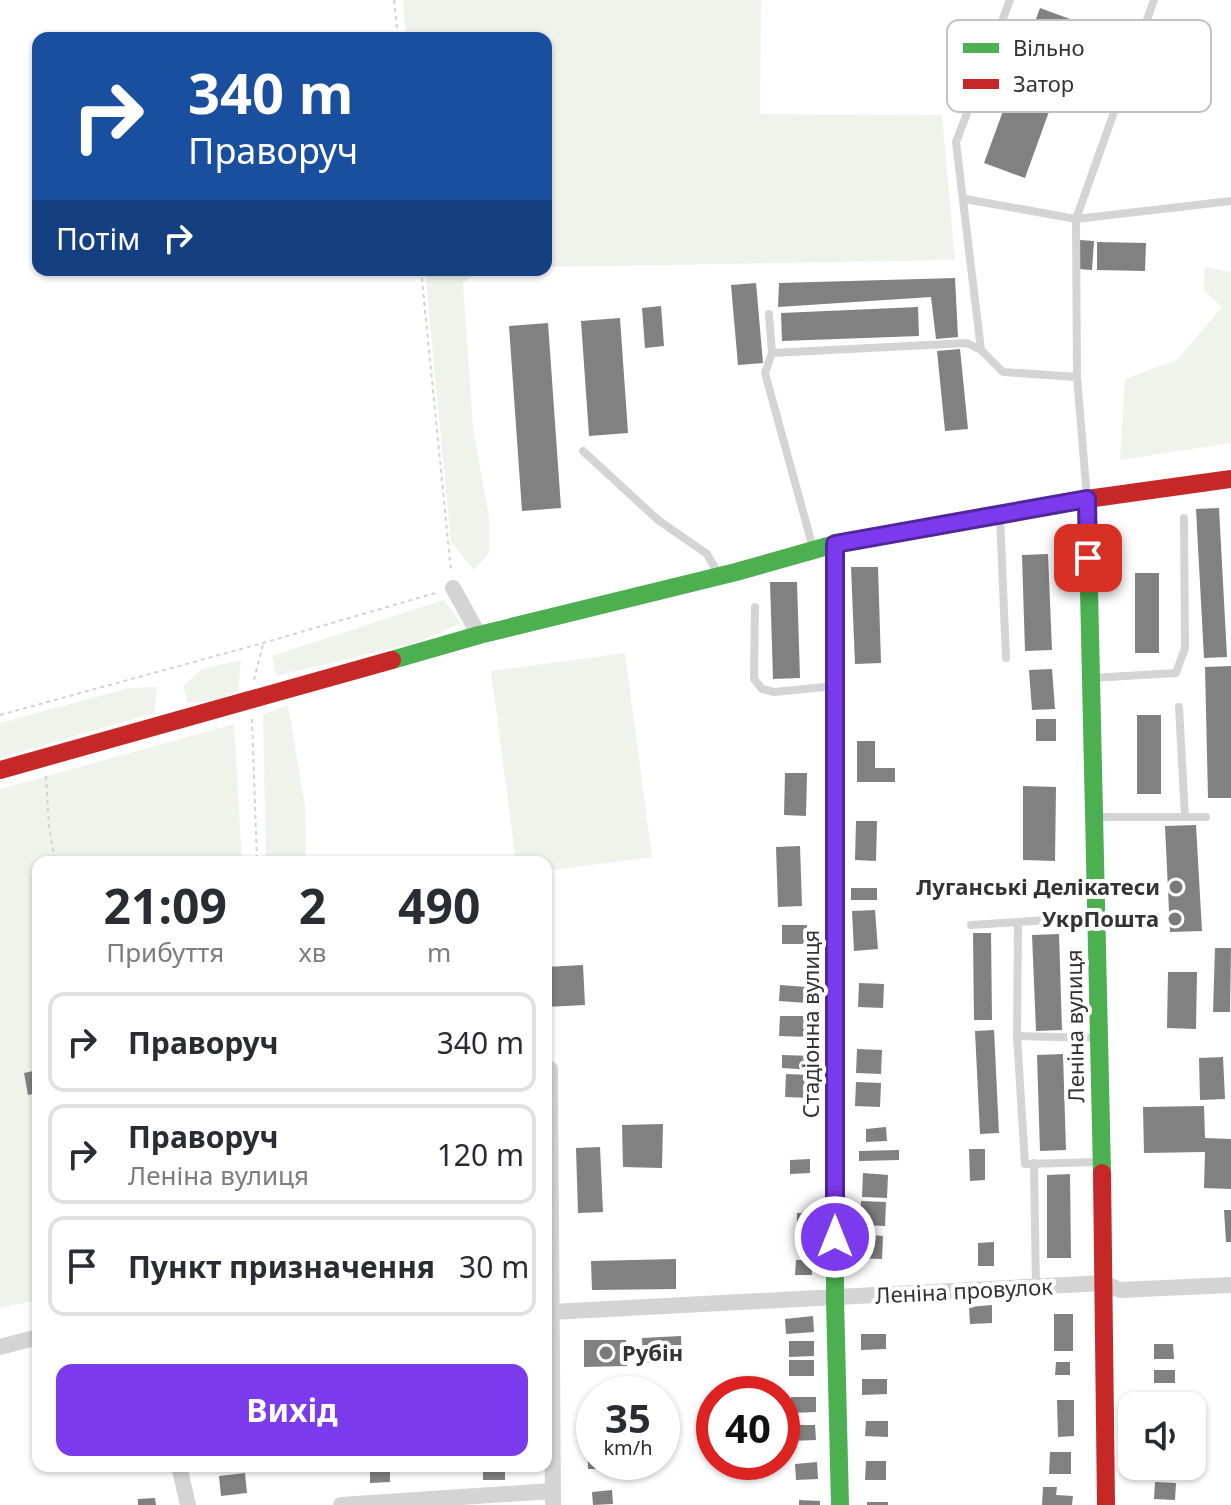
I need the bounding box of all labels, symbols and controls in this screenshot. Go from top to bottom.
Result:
legend [947,20,1211,112]
text: Вільно [1013,32,1084,62]
text: 340 m [188,54,353,130]
icon: right [56,64,160,168]
text: Затор [1013,68,1074,98]
text: Праворуч [188,126,358,175]
icon: right [156,216,200,260]
text: Потім [56,218,140,259]
pin [1054,524,1122,592]
icon: arrive [1066,536,1110,580]
place label: Луганські Делікатеси [916,871,1160,901]
text: 21:09 [104,873,227,938]
text: 2 [299,873,326,938]
text: 490 [398,873,480,938]
marker: Луганські Делікатеси [1167,878,1185,896]
place label: УкрПошта [1042,903,1159,933]
marker: УкрПошта [1166,910,1184,928]
street label: Стадіонна вулиця [795,930,825,1118]
text: Прибуття [106,934,224,970]
text: хв [298,934,326,970]
text: m [427,934,451,970]
street label: Леніна вулиця [1058,949,1090,1103]
icon: right [60,1020,104,1064]
text: Праворуч [128,1022,279,1063]
text: 340 m [437,1022,524,1063]
text: Праворуч [128,1116,279,1157]
icon: right [60,1132,104,1176]
text: 120 m [437,1134,524,1175]
text: Леніна вулиця [128,1157,309,1193]
position arrow [793,1195,877,1279]
icon: arrive [60,1244,104,1288]
text: Пункт призначення [128,1246,435,1287]
text: 30 m [459,1246,529,1287]
street label: Леніна провулок [874,1270,1054,1310]
place label: Рубін [622,1337,683,1367]
marker: Рубін [597,1344,615,1362]
button: Вихід [56,1364,528,1456]
speed limit sign: 40 [696,1376,800,1480]
text: 35 [605,1390,651,1445]
map controls [1118,1392,1206,1480]
button: sound [1118,1392,1206,1480]
text: km/h [603,1434,653,1461]

